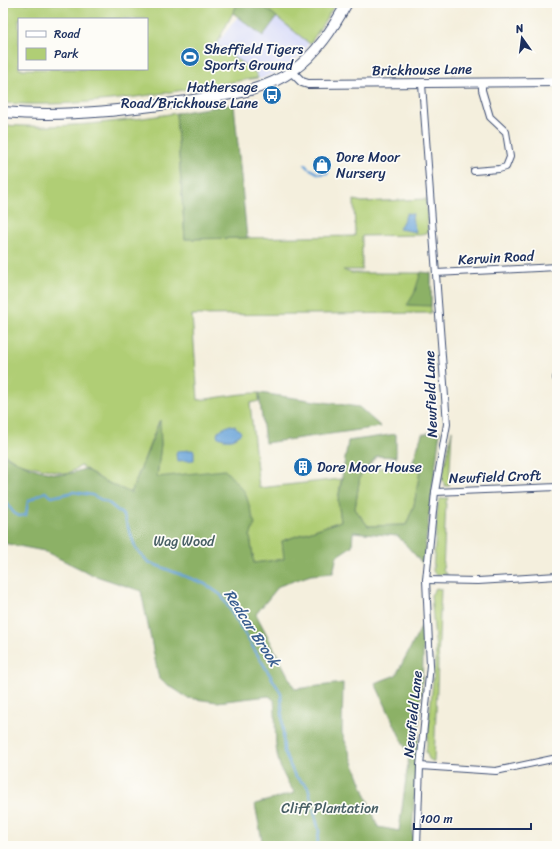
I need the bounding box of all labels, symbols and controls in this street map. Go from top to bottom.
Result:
legend [18,18,148,70]
north arrow [502,18,542,58]
text: N [513,19,526,39]
text: Road [54,23,81,45]
place label: Sheffield Tigers Sports Ground [204,37,303,78]
text: Park [54,43,79,65]
sports icon: Sheffield Tigers Sports Ground [179,46,201,68]
street label: Brickhouse Lane [372,57,472,83]
place label: Hathersage Road/Brickhouse Lane [121,75,258,116]
bus stop icon: Hathersage Road/Brickhouse Lane [261,84,283,106]
place label: Dore Moor Nursery [336,145,401,186]
shop icon: Dore Moor Nursery [311,154,333,176]
street label: Kerwin Road [457,243,536,272]
street label: Newfield Lane [417,350,445,438]
place label: Dore Moor House [317,455,422,480]
building icon: Dore Moor House [292,456,314,478]
street label: Newfield Croft [448,463,542,491]
park label: Wag Wood [154,529,216,554]
water label: Redcar Brook [217,584,288,674]
street label: Newfield Lane [396,669,430,759]
park label: Cliff Plantation [281,796,379,821]
scale bar [414,805,531,831]
text: 100 m [420,808,453,830]

